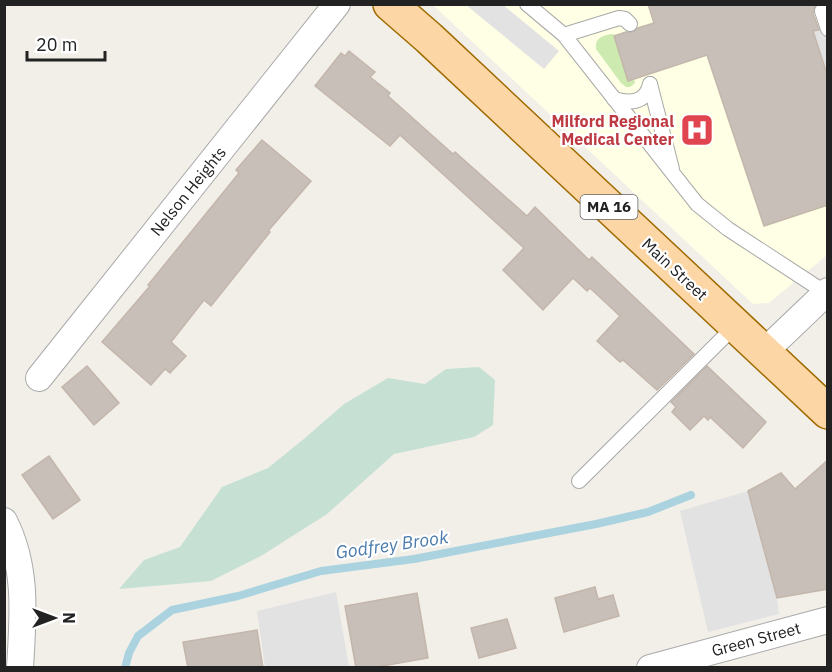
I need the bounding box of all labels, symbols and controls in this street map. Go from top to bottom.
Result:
scale bar [27,24,105,62]
text: 20 m [36,33,78,56]
place label: Milford Regional Medical Center [551,111,675,149]
hospital icon: Milford Regional Medical Center [679,112,715,148]
street label: Nelson Heights [146,142,230,240]
road number: MA 16 [580,195,638,219]
street label: Main Street [638,234,712,304]
water label: Godfrey Brook [334,525,450,564]
north arrow [24,588,84,648]
text: N [59,612,79,624]
street label: Green Street [709,618,803,660]

